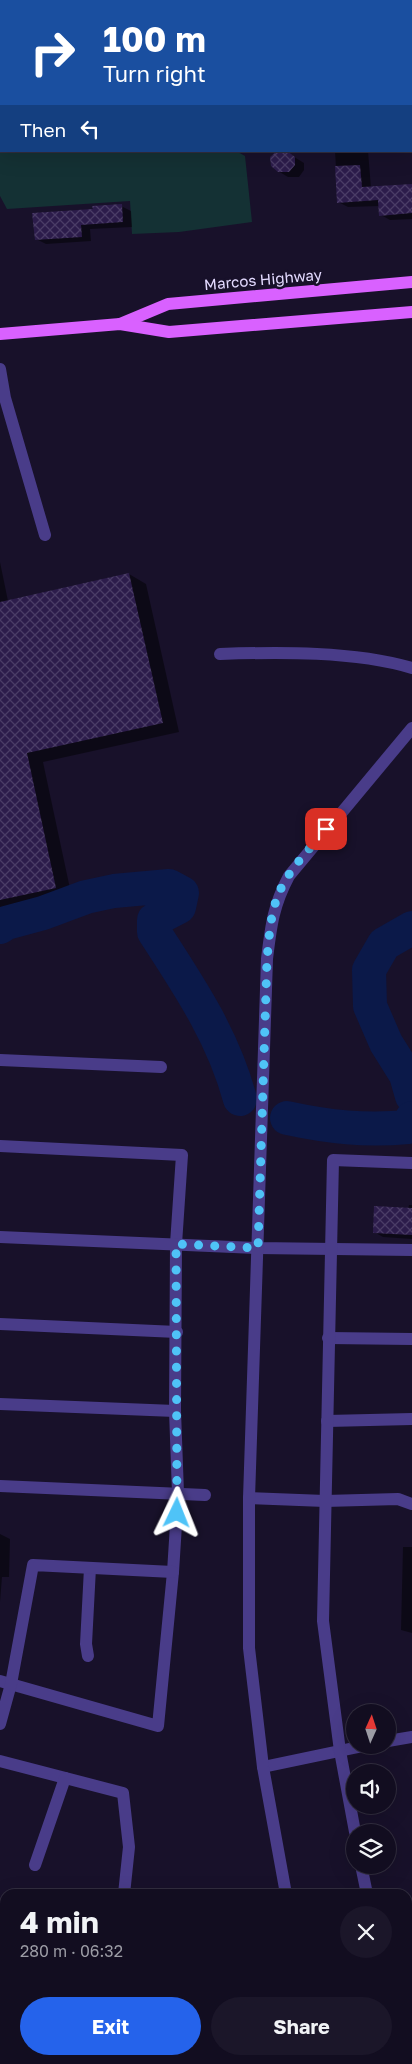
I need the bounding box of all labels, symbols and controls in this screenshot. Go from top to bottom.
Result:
text: 100 m [103,18,206,60]
icon: right [20,20,85,85]
text: Turn right [103,60,206,87]
icon: left [76,115,104,143]
text: Then [20,118,66,141]
street label: Marcos Highway [203,265,323,293]
pin [305,808,347,850]
icon: arrive [312,815,340,843]
position arrow [150,1486,202,1538]
north arrow [346,1704,396,1754]
map controls [346,1704,396,1874]
button: sound [346,1764,396,1814]
button: layers [346,1824,396,1874]
text: 4 min [20,1904,99,1940]
button: close [340,1906,392,1958]
text: 280 m · 06:32 [20,1941,123,1961]
button: Exit [20,1997,201,2055]
button: Share [211,1997,392,2055]

